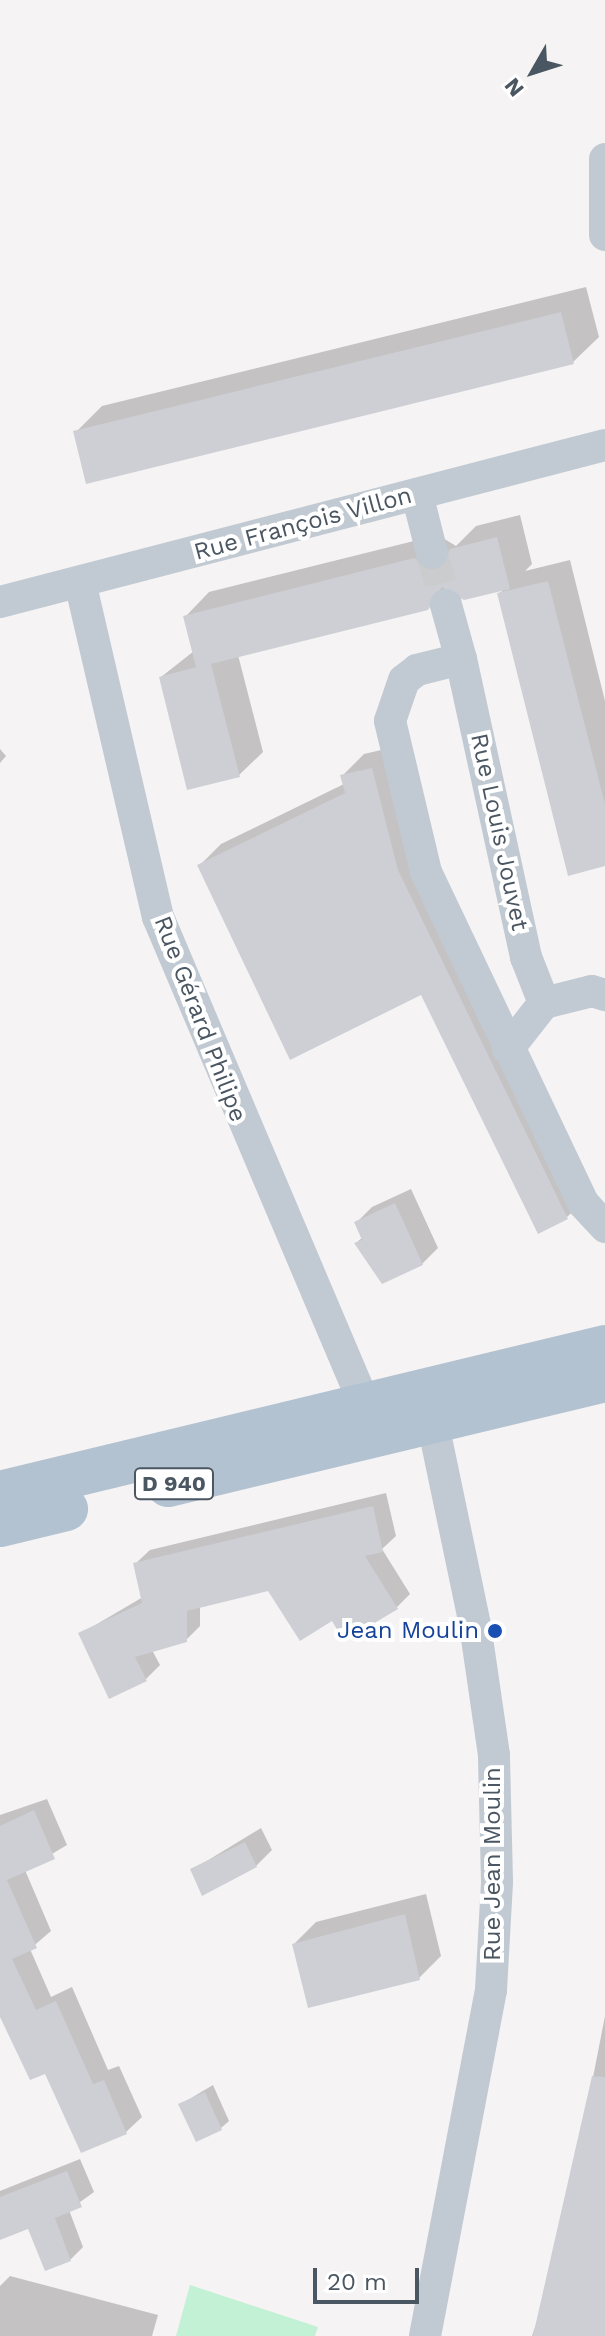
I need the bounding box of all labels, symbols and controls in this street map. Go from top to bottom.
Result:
north arrow [493,32,573,112]
text: N [499,73,529,102]
street label: Rue François Villon [191,481,415,567]
street label: Rue Louis Jouvet [464,730,534,934]
street label: Rue Gérard Philipe [148,912,252,1126]
road number: D 940 [132,1466,216,1502]
place label: Jean Moulin [337,1617,479,1645]
marker: Jean Moulin [486,1622,504,1640]
street label: Rue Jean Moulin [479,1767,507,1961]
scale bar [317,2252,423,2302]
text: 20 m [327,2268,387,2296]

